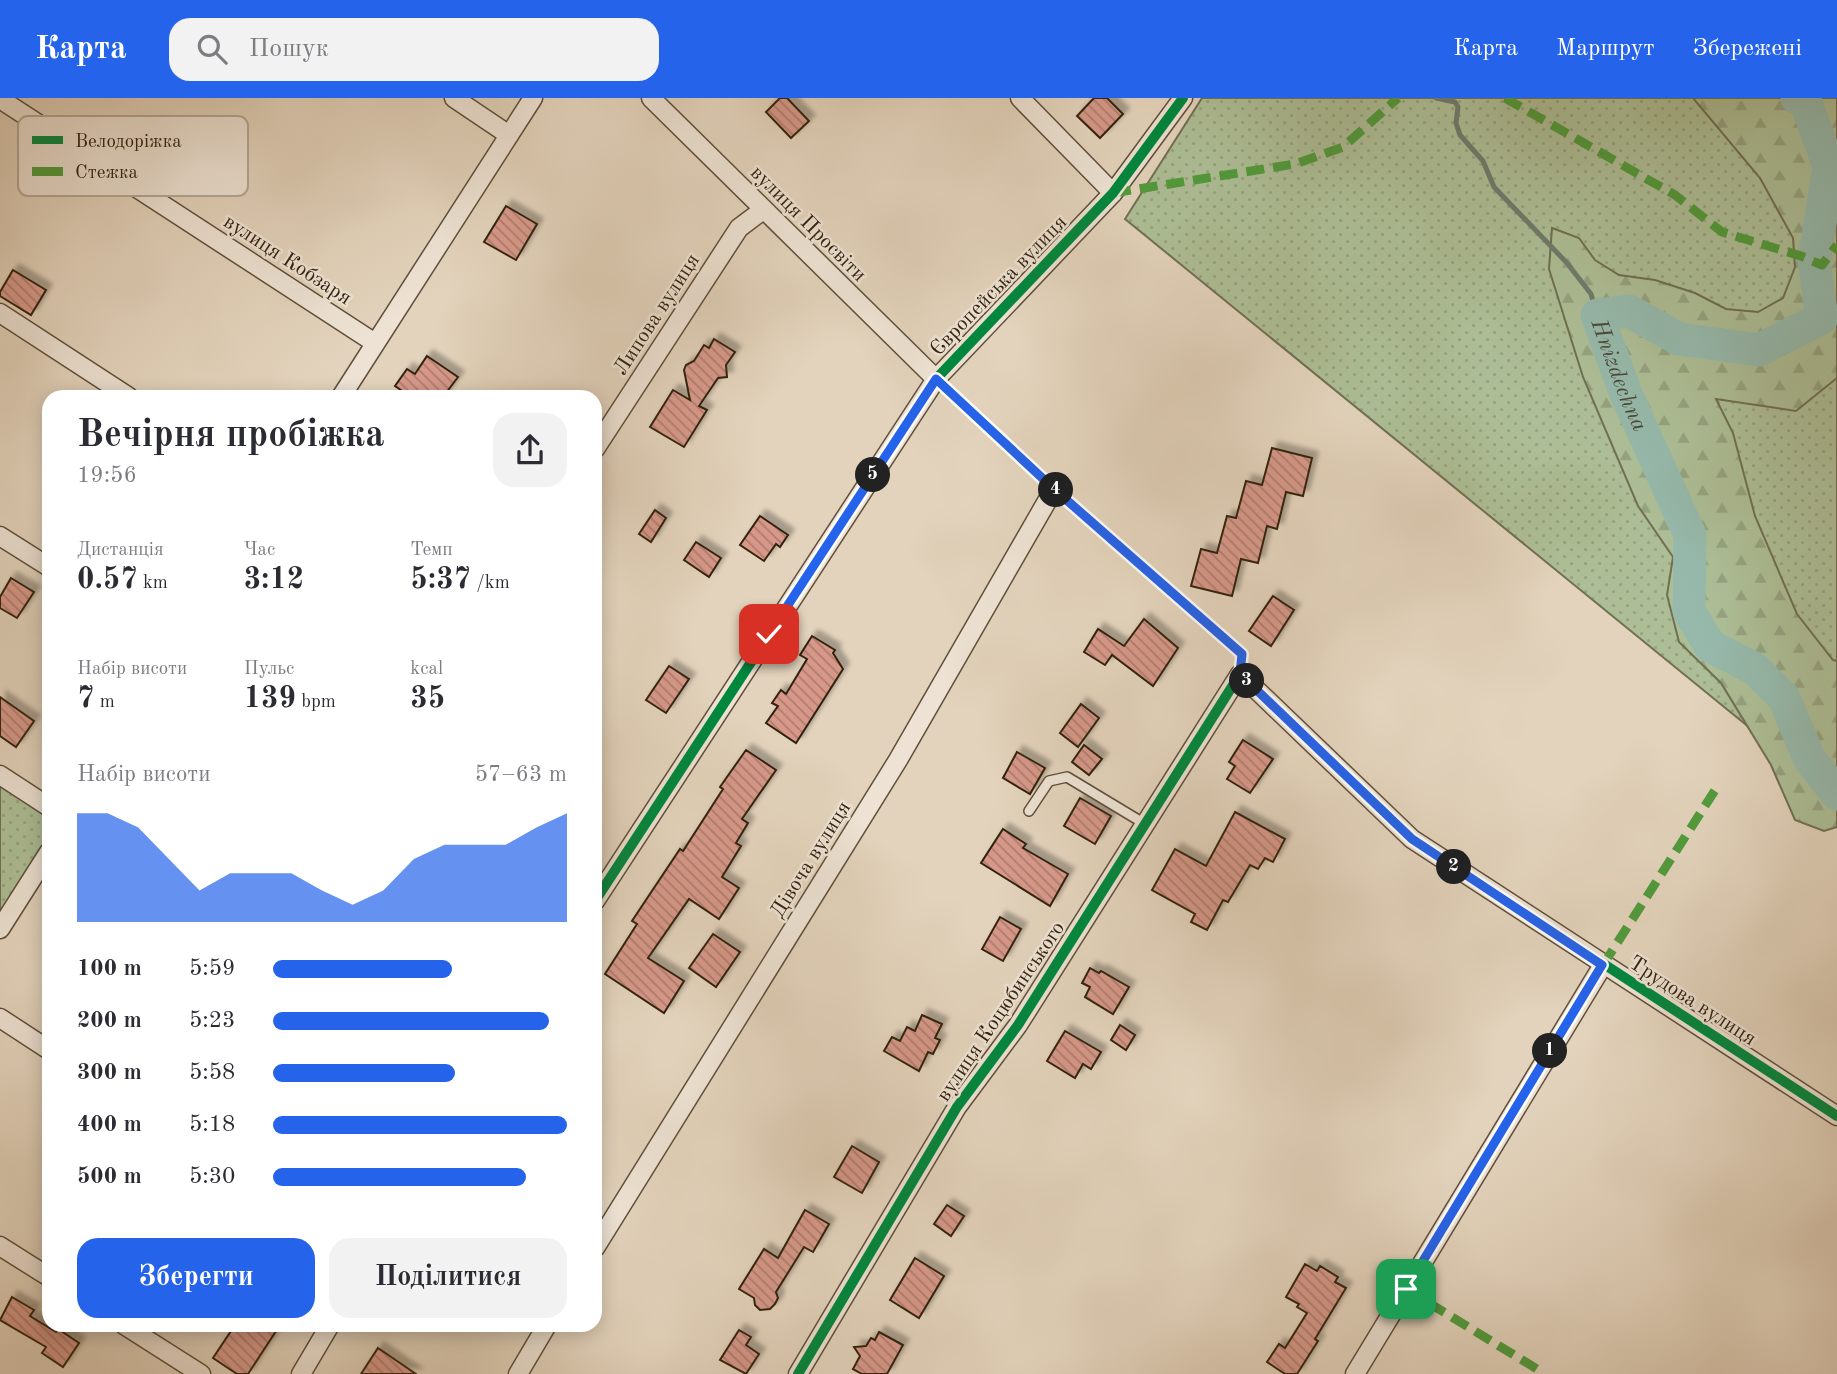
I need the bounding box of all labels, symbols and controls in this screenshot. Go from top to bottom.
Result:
search box [169,18,659,81]
icon: search [193,30,231,68]
text: Карта [35,33,127,66]
text: Пошук [249,36,329,62]
text: Карта [1453,37,1518,61]
text: Маршрут [1556,37,1655,61]
text: Збережені [1693,37,1802,61]
legend [18,116,248,196]
text: Велодоріжка [75,133,182,152]
street label: вулиця Просвіти [746,162,870,286]
text: Стежка [75,164,139,183]
street label: вулиця Кобзаря [220,211,355,309]
street label: Європейська вулиця [927,212,1071,360]
street label: Липова вулиця [610,250,704,379]
water label: Hnizdechna [1586,315,1651,435]
button: share [493,413,567,487]
text: Вечірня пробіжка [77,417,385,455]
pin: 5 [856,458,890,492]
text: 19:56 [77,464,137,487]
text: 5 [867,465,878,484]
pin: 4 [1038,472,1074,508]
text: 4 [1050,480,1061,499]
text: Дистанція [77,541,164,560]
text: Час [244,541,275,560]
text: Темп [410,541,453,560]
text: 0.57 [77,565,138,595]
text: 3:12 [244,565,304,595]
text: 5:37 [410,565,471,595]
text: km [138,574,168,593]
text: /km [471,574,510,593]
pin [739,604,799,664]
icon: check [750,615,788,653]
text: Набір висоти [77,660,187,679]
text: Пульс [244,660,294,679]
text: kcal [410,660,443,679]
pin: 3 [1230,664,1264,698]
text: 3 [1241,671,1252,690]
text: 7 [77,684,94,714]
text: 139 [244,684,296,714]
text: 35 [410,684,445,714]
text: m [94,693,115,712]
text: bpm [296,693,336,712]
text: Набір висоти [77,763,211,786]
text: 57–63 m [475,763,567,786]
street label: Дівоча вулиця [767,798,855,922]
pin: 2 [1436,850,1472,884]
text: 2 [1448,857,1459,876]
street label: вулиця Коцюбинського [933,918,1069,1106]
street label: Трудова вулиця [1625,952,1760,1050]
text: 100 m [77,957,142,980]
text: 5:59 [189,957,235,980]
text: 200 m [77,1009,142,1032]
text: 5:23 [189,1009,235,1032]
pin: 1 [1532,1034,1568,1068]
text: 1 [1544,1041,1555,1060]
text: 300 m [77,1061,142,1084]
text: 5:58 [189,1061,235,1084]
text: 400 m [77,1113,142,1136]
text: 5:18 [189,1113,235,1136]
text: 500 m [77,1165,142,1188]
text: 5:30 [189,1165,235,1188]
button: Зберегти [77,1238,315,1318]
button: Поділитися [329,1238,567,1318]
pin [1376,1259,1436,1319]
icon: arrive [1387,1270,1425,1308]

